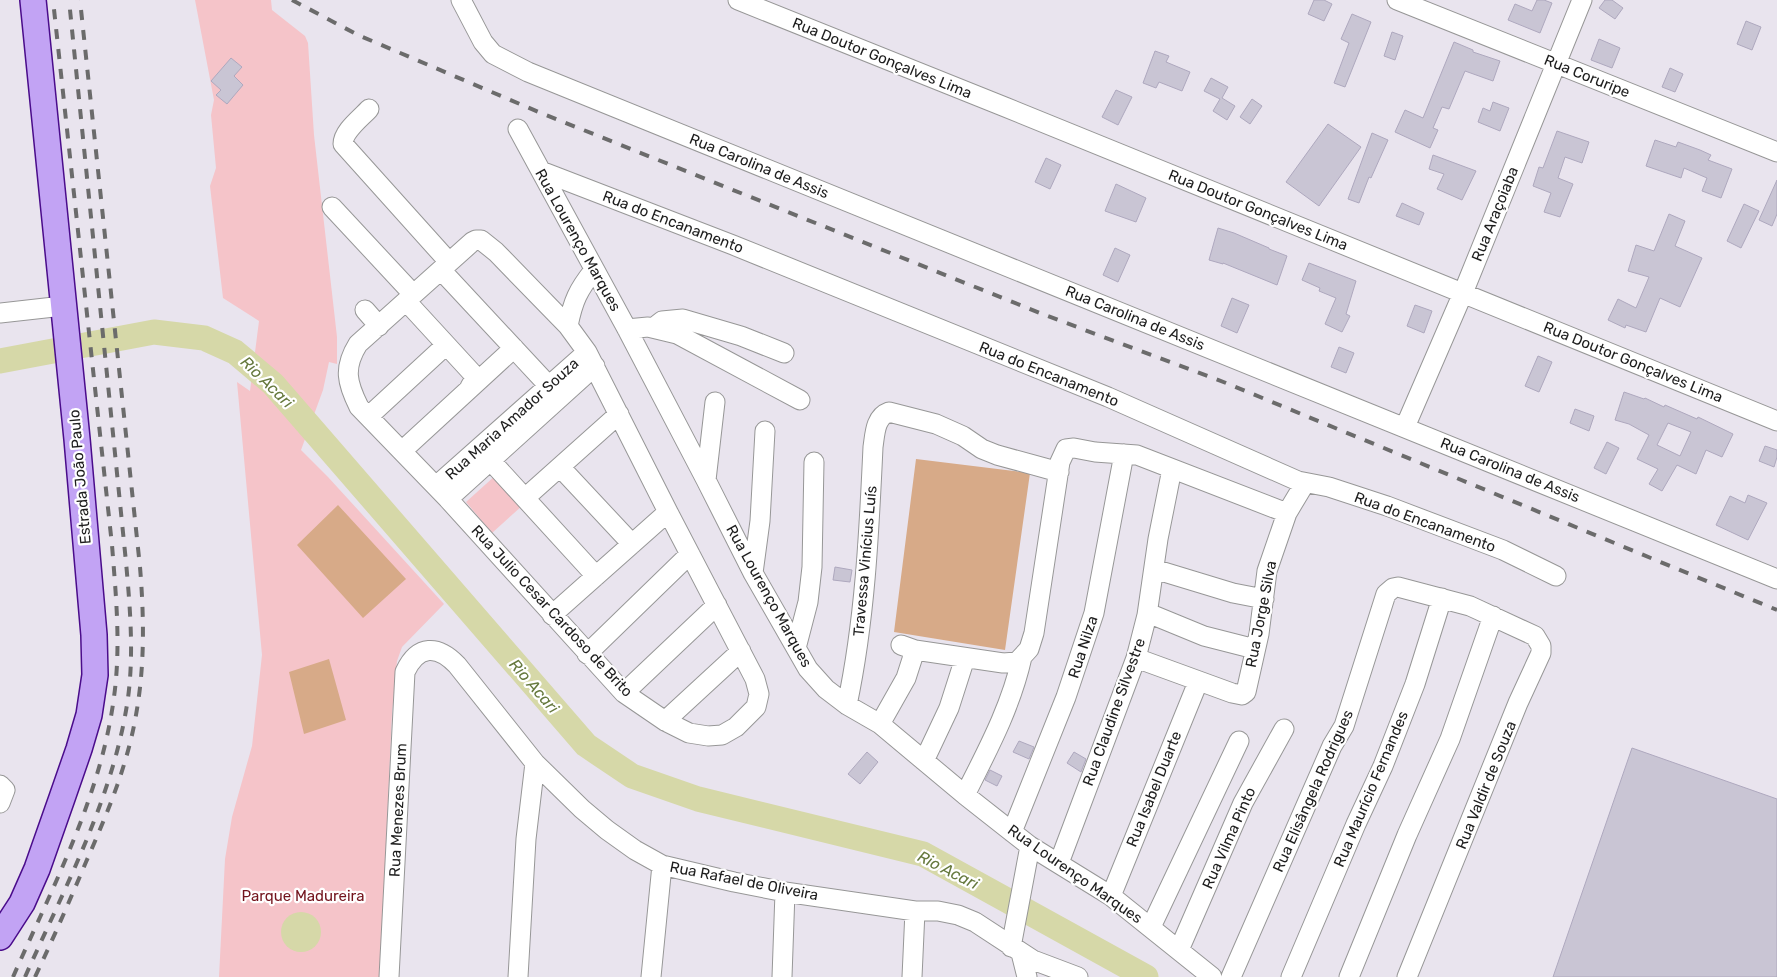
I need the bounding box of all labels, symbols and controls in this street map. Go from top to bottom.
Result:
street label: Rua Doutor Gonçalves Lima [790,14,974,102]
street label: Rua Coruripe [1542,51,1632,101]
street label: Rua Carolina de Assis [687,130,832,202]
street label: Rua Araçoiaba [1468,164,1522,264]
street label: Rua Lourenço Marques [531,166,625,315]
street label: Rua Doutor Gonçalves Lima [1166,166,1350,254]
street label: Rua do Encanamento [600,187,746,257]
street label: Rua Carolina de Assis [1063,282,1208,354]
street label: Rua Doutor Gonçalves Lima [1541,318,1725,406]
street label: Rua do Encanamento [976,338,1122,410]
water label: Rio Acari [237,352,298,413]
street label: Rua Maria Amador Souza [442,354,582,484]
street label: Estrada João Paulo [65,409,95,545]
street label: Rua Carolina de Assis [1438,434,1583,506]
street label: Travessa Vinícius Luís [849,484,881,637]
street label: Rua do Encanamento [1352,488,1498,556]
street label: Rua Julio Cesar Cardoso de Brito [468,521,636,701]
street label: Rua Lourenço Marques [722,522,816,671]
street label: Rua Jorge Silva [1242,559,1280,669]
street label: Rua Nilza [1064,614,1102,680]
street label: Rua Claudine Silvestre [1079,636,1149,788]
water label: Rio Acari [505,655,564,718]
street label: Rua Elisângela Rodrigues [1269,707,1357,875]
street label: Rua Maurício Fernandes [1330,708,1412,870]
street label: Rua Valdir de Souza [1452,718,1520,852]
street label: Rua Isabel Duarte [1123,729,1185,849]
street label: Rua Menezes Brum [386,743,410,877]
street label: Rua Vilma Pinto [1199,784,1259,892]
street label: Rua Lourenço Marques [1004,821,1146,927]
water label: Rio Acari [914,847,983,894]
street label: Rua Rafael de Oliveira [668,858,820,904]
park label: Parque Madureira [242,887,364,905]

